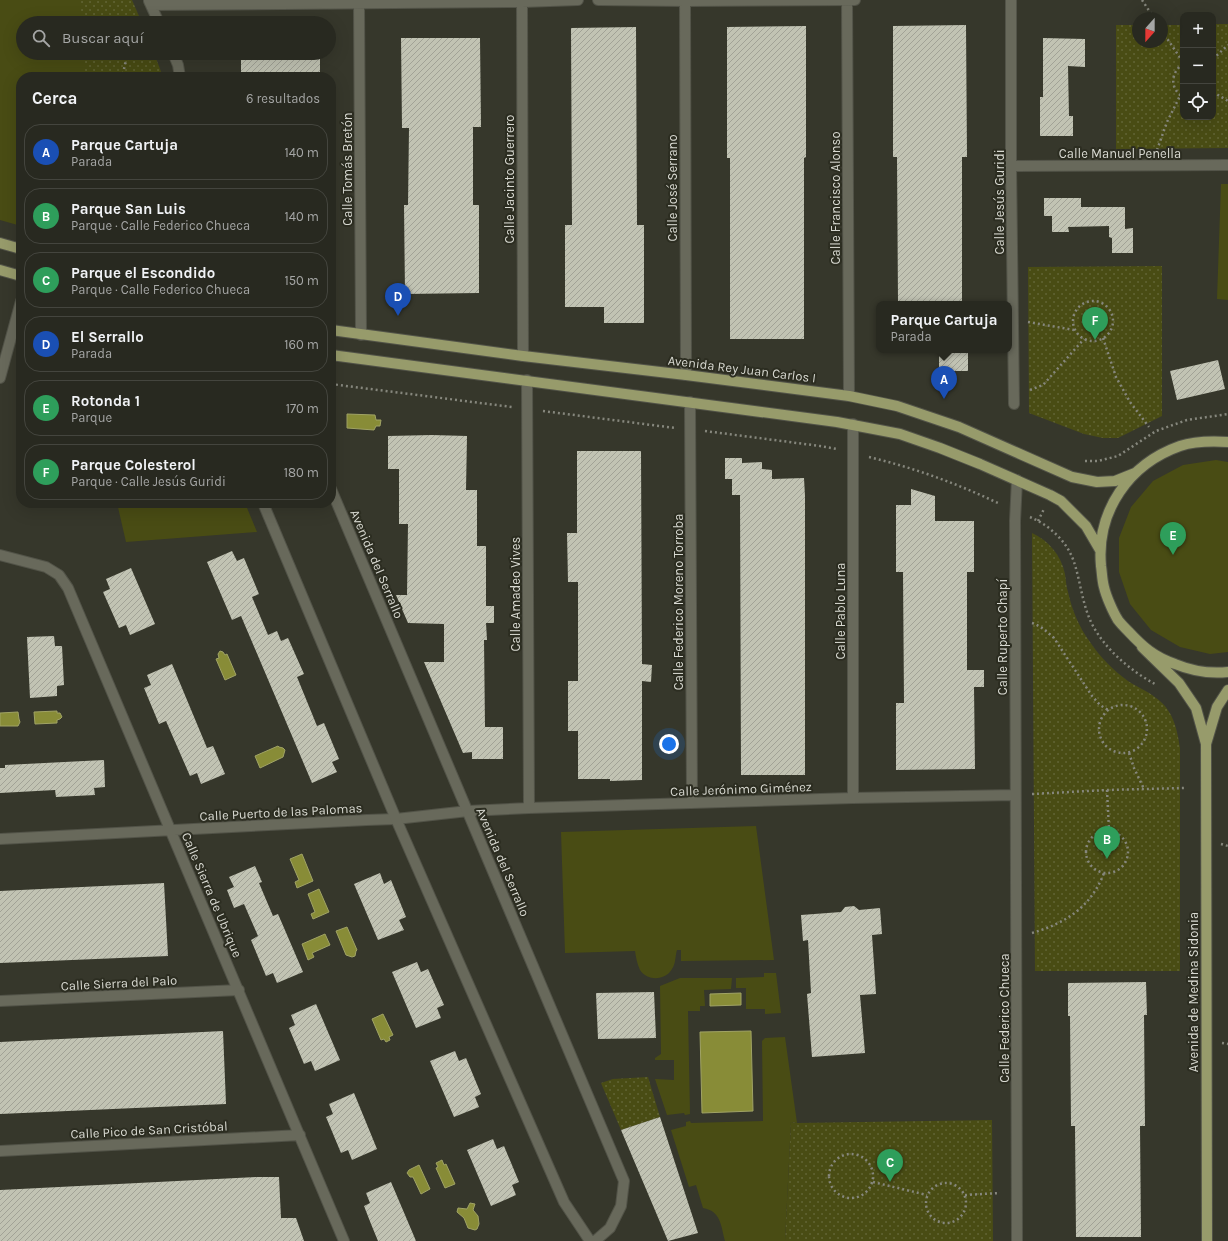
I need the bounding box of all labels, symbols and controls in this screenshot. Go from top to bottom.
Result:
north arrow [1132,12,1168,48]
map controls [1180,12,1216,120]
button: + [1180,12,1216,48]
search box [16,16,336,60]
icon: search [30,27,52,49]
text: Buscar aquí [62,29,144,47]
button: − [1180,48,1216,84]
button: locate [1180,84,1216,120]
text: Cerca [32,88,77,108]
text: 6 resultados [246,91,320,106]
street label: Calle Tomás Bretón [340,112,355,226]
street label: Calle Jacinto Guerrero [502,115,517,243]
street label: Calle Francisco Alonso [828,132,843,265]
street label: Calle José Serrano [665,134,680,242]
text: Parque Cartuja [71,136,178,154]
text: A [42,145,50,160]
text: 140 m [284,145,319,160]
street label: Calle Manuel Penella [1059,146,1181,161]
street label: Calle Jesús Guridi [992,149,1007,255]
text: Parada [71,154,112,169]
text: Parque San Luis [71,200,186,218]
text: B [42,209,50,224]
text: 140 m [284,209,319,224]
text: Parque · Calle Federico Chueca [71,218,250,233]
text: Parque el Escondido [71,264,215,282]
text: C [42,273,50,288]
text: 150 m [284,273,319,288]
text: Parque · Calle Federico Chueca [71,282,250,297]
pin: D [385,283,411,316]
popup [876,301,1012,353]
pin: F [1082,307,1108,340]
text: Parque Cartuja [891,311,997,329]
text: El Serrallo [71,328,144,346]
text: Parada [891,329,932,344]
text: D [42,337,50,352]
text: 160 m [284,337,319,352]
text: Parada [71,346,112,361]
street label: Avenida Rey Juan Carlos I [667,352,817,386]
pin: A [931,366,957,399]
text: Rotonda 1 [71,392,140,410]
text: E [42,401,50,416]
text: 170 m [286,401,319,416]
text: Parque [71,410,112,425]
text: Parque Colesterol [71,456,196,474]
text: F [42,465,50,480]
text: 180 m [284,465,319,480]
text: Parque · Calle Jesús Guridi [71,474,226,489]
street label: Avenida del Serrallo [347,507,407,621]
street label: Calle Federico Moreno Torroba [671,514,686,690]
pin: E [1160,522,1186,555]
street label: Calle Amadeo Vives [508,536,523,651]
street label: Calle Pablo Luna [833,562,848,660]
street label: Calle Ruperto Chapí [995,579,1010,695]
your location [659,734,679,754]
street label: Calle Jerónimo Giménez [670,779,812,799]
street label: Calle Puerto de las Palomas [199,800,363,824]
street label: Avenida del Serrallo [473,805,533,919]
pin: B [1094,826,1120,859]
street label: Calle Sierra de Ubrique [178,830,245,961]
street label: Avenida de Medina Sidonia [1186,912,1201,1072]
street label: Calle Federico Chueca [997,953,1012,1083]
street label: Calle Sierra del Palo [60,972,178,994]
street label: Calle Pico de San Cristóbal [70,1118,228,1142]
pin: C [877,1149,903,1182]

